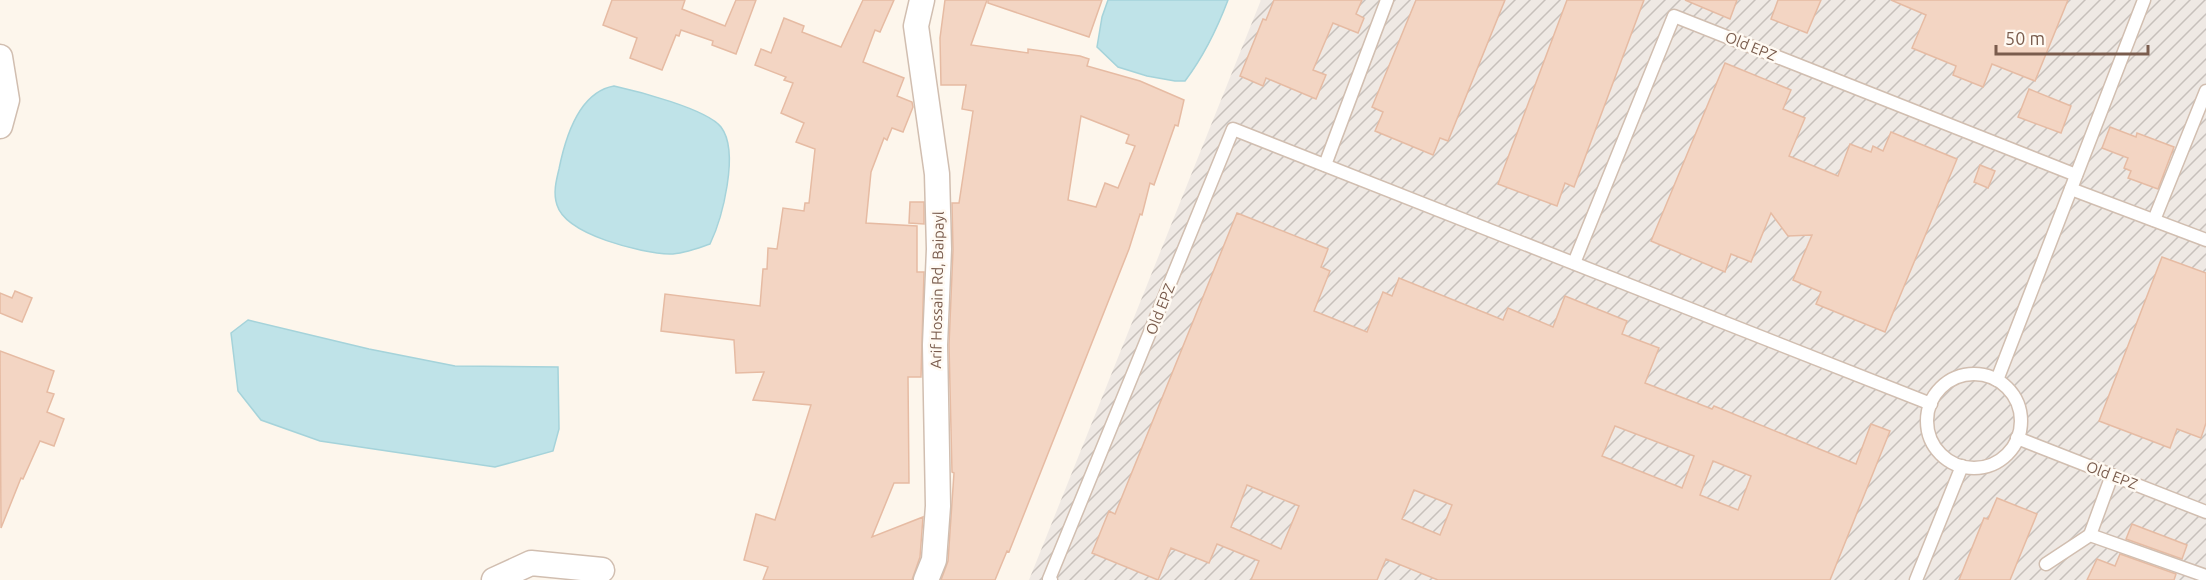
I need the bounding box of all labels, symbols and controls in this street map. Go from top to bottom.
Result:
scale bar [1996,18,2148,56]
street label: Old EPZ [1723,28,1779,64]
text: 50 m [2005,28,2045,48]
street label: Arif Hossain Rd, Baipayl [927,211,947,369]
street label: Old EPZ [1142,281,1178,337]
street label: Old EPZ [2084,457,2140,493]

